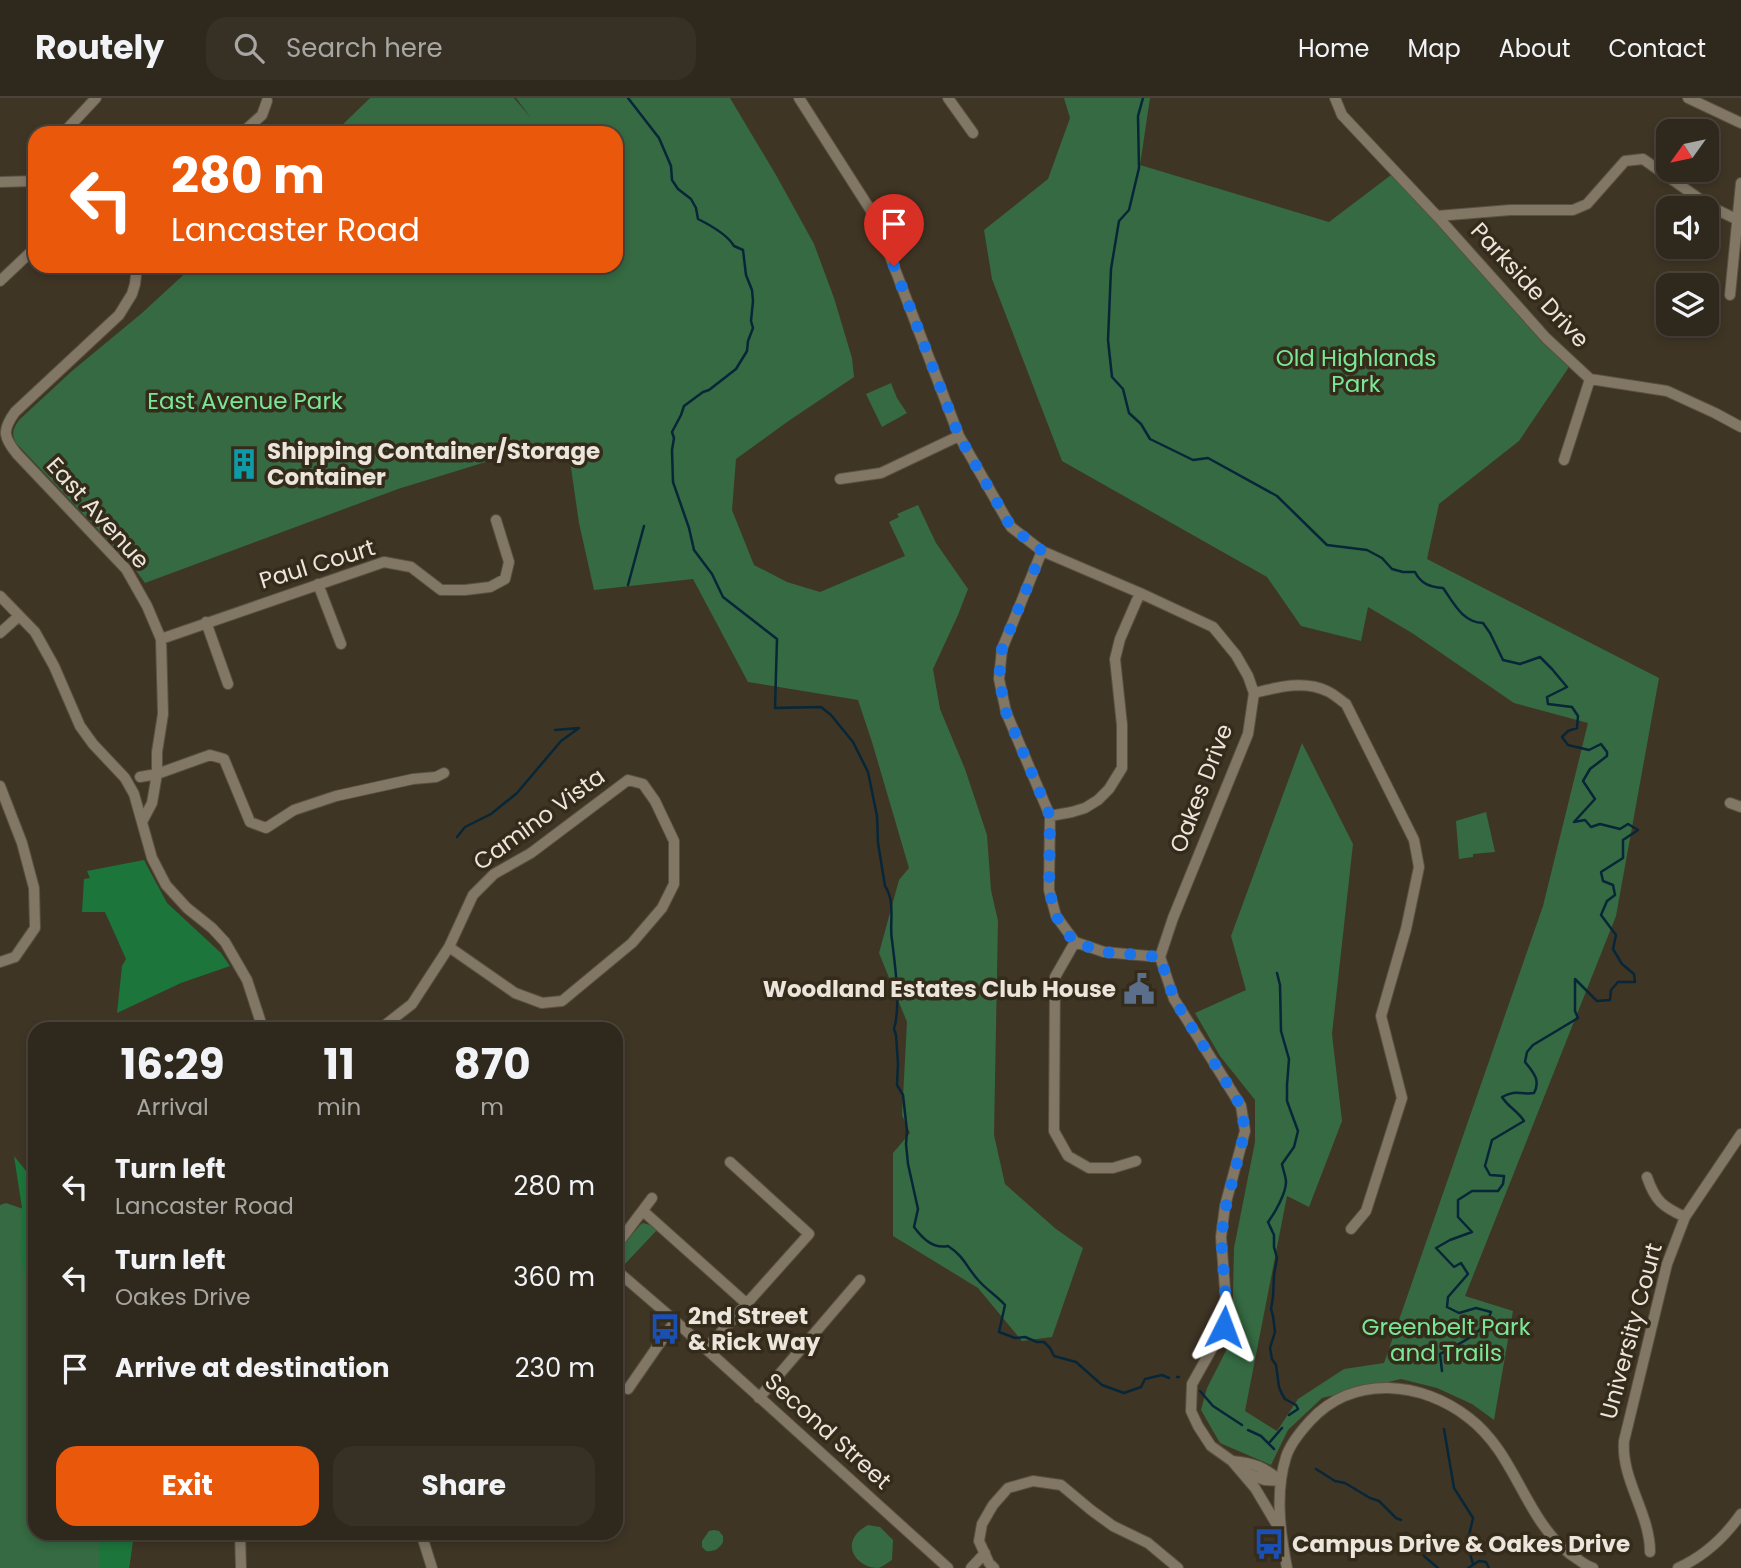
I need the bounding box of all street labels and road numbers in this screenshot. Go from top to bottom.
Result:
street label: Parkside Drive [1464,215,1596,355]
street label: East Avenue [39,450,157,576]
street label: Paul Court [255,531,379,597]
street label: Oakes Drive [1162,719,1240,857]
street label: Camino Vista [467,760,611,878]
street label: University Court [1592,1239,1670,1423]
street label: Second Street [758,1366,898,1496]

